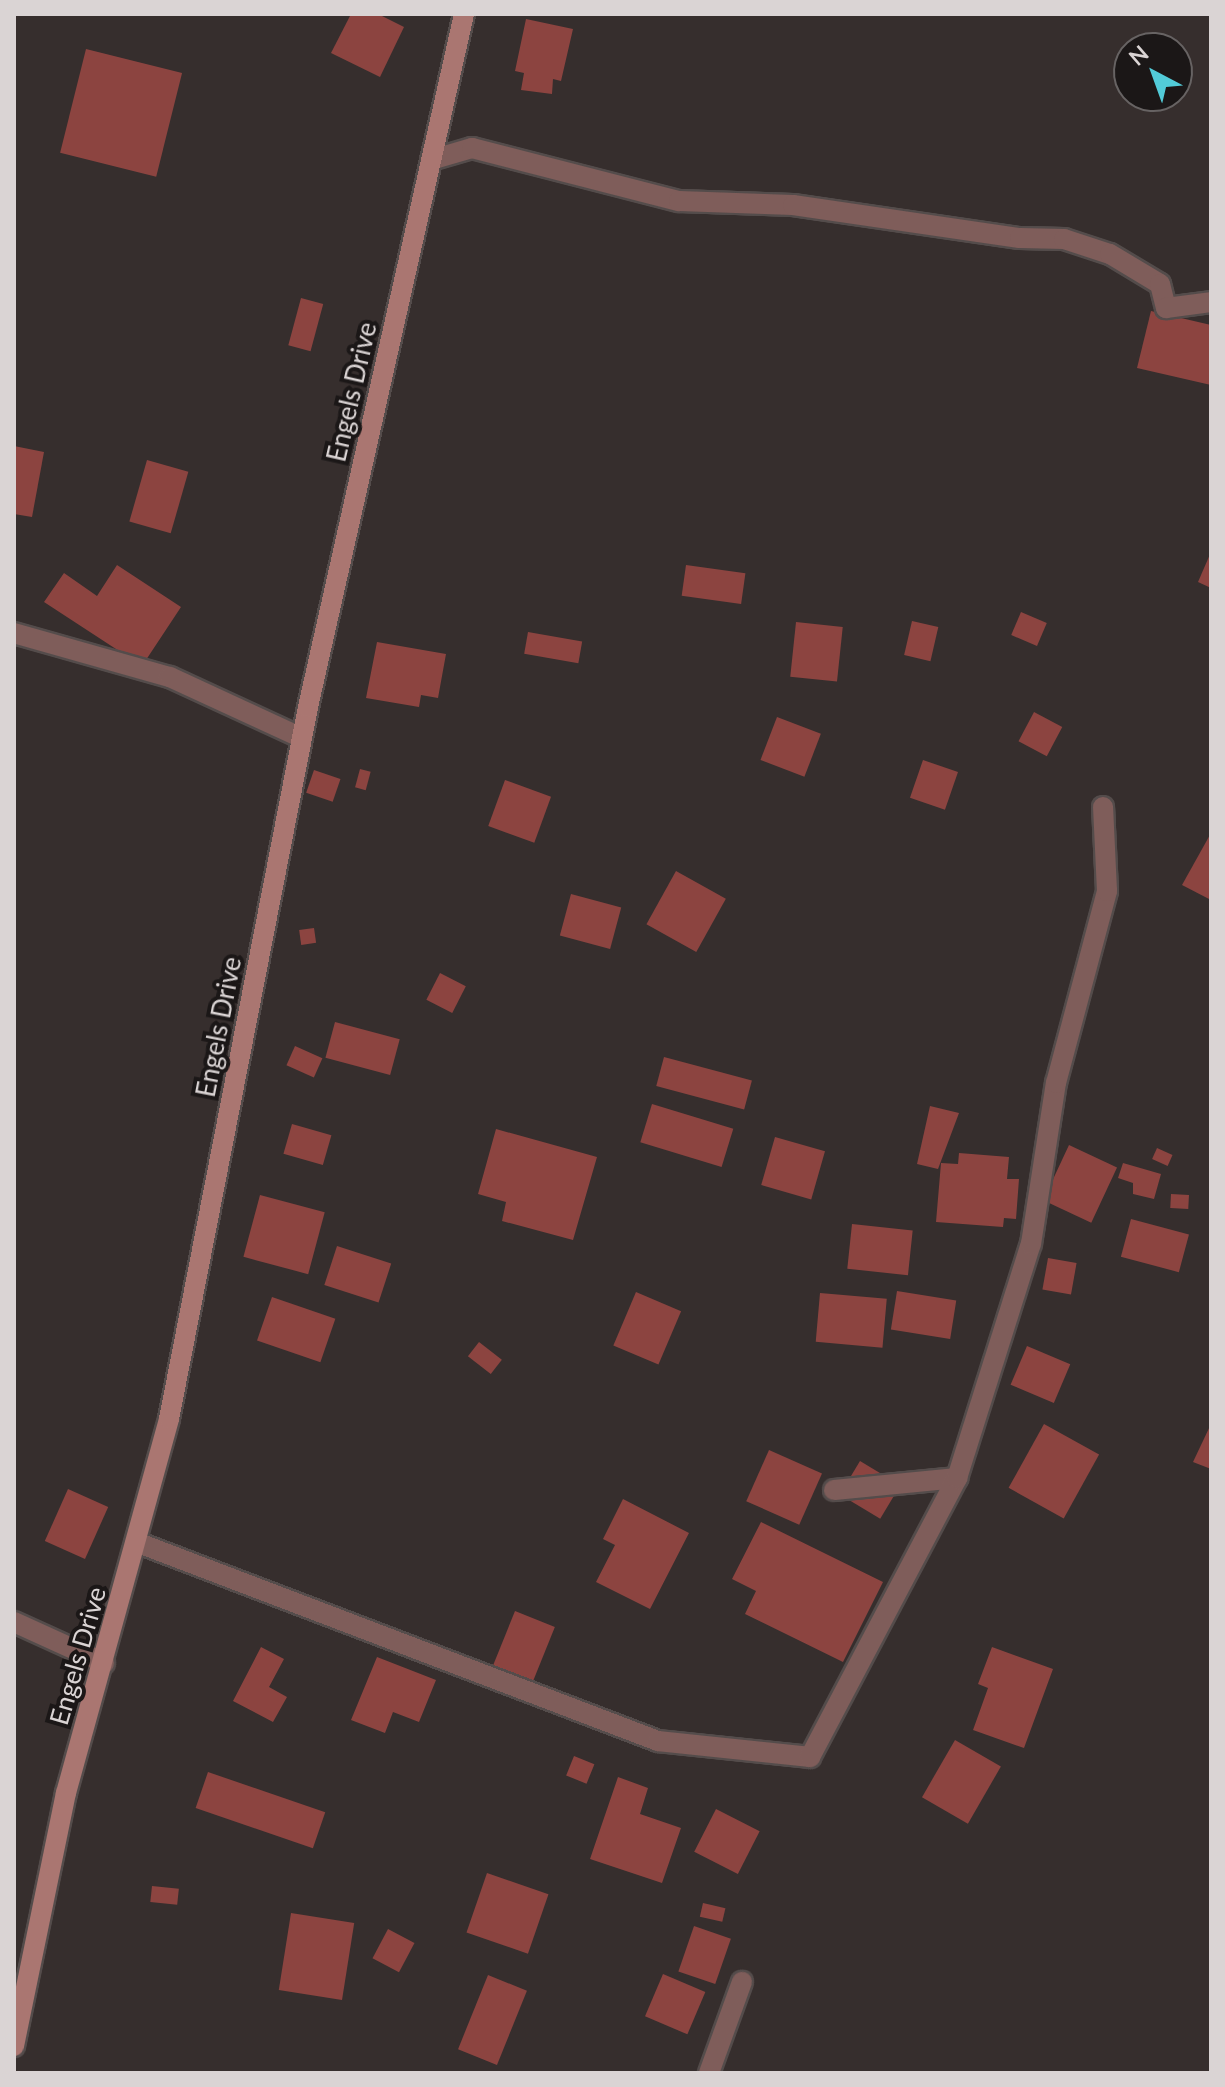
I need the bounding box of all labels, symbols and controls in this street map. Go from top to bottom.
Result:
north arrow [1113,32,1193,112]
text: N [1123,39,1153,71]
street label: Engels Drive [321,319,383,465]
street label: Engels Drive [190,954,248,1100]
street label: Engels Drive [43,1583,113,1729]

